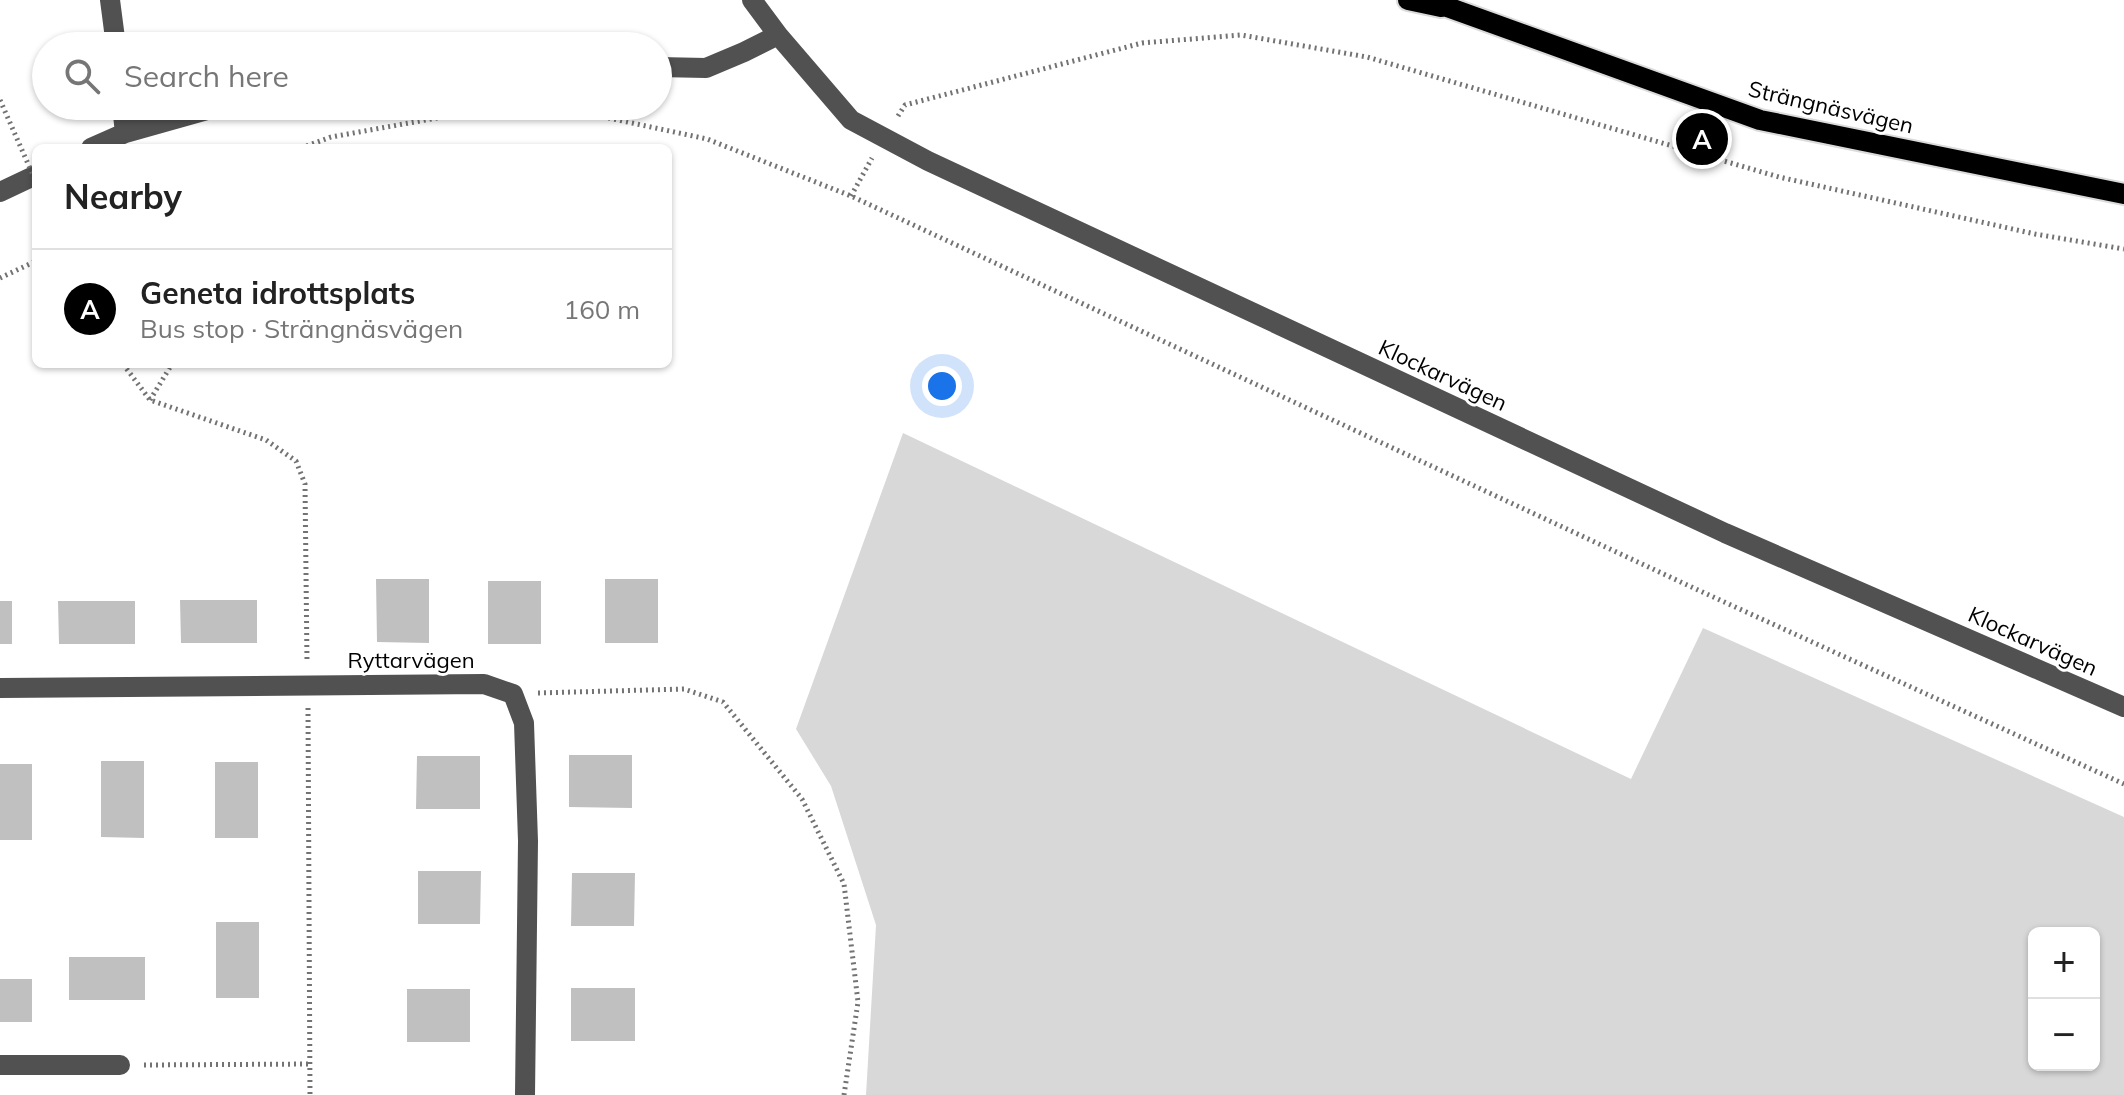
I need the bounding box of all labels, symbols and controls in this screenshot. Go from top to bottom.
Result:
search box [32,32,672,120]
icon: search [60,54,104,98]
text: Search here [124,57,289,95]
street label: Strängnäsvägen [1746,74,1916,140]
pin: A [1676,109,1728,169]
text: Nearby [64,175,182,218]
text: Geneta idrottsplats [140,274,415,312]
text: A [80,293,100,326]
text: 160 m [564,293,640,326]
text: Bus stop · Strängnäsvägen [140,312,463,345]
street label: Klockarvägen [1374,333,1512,417]
your location [922,366,962,406]
street label: Klockarvägen [1964,600,2102,682]
street label: Ryttarvägen [347,646,475,674]
map controls [2028,927,2100,1071]
button: + [2028,927,2100,999]
button: − [2028,999,2100,1071]

